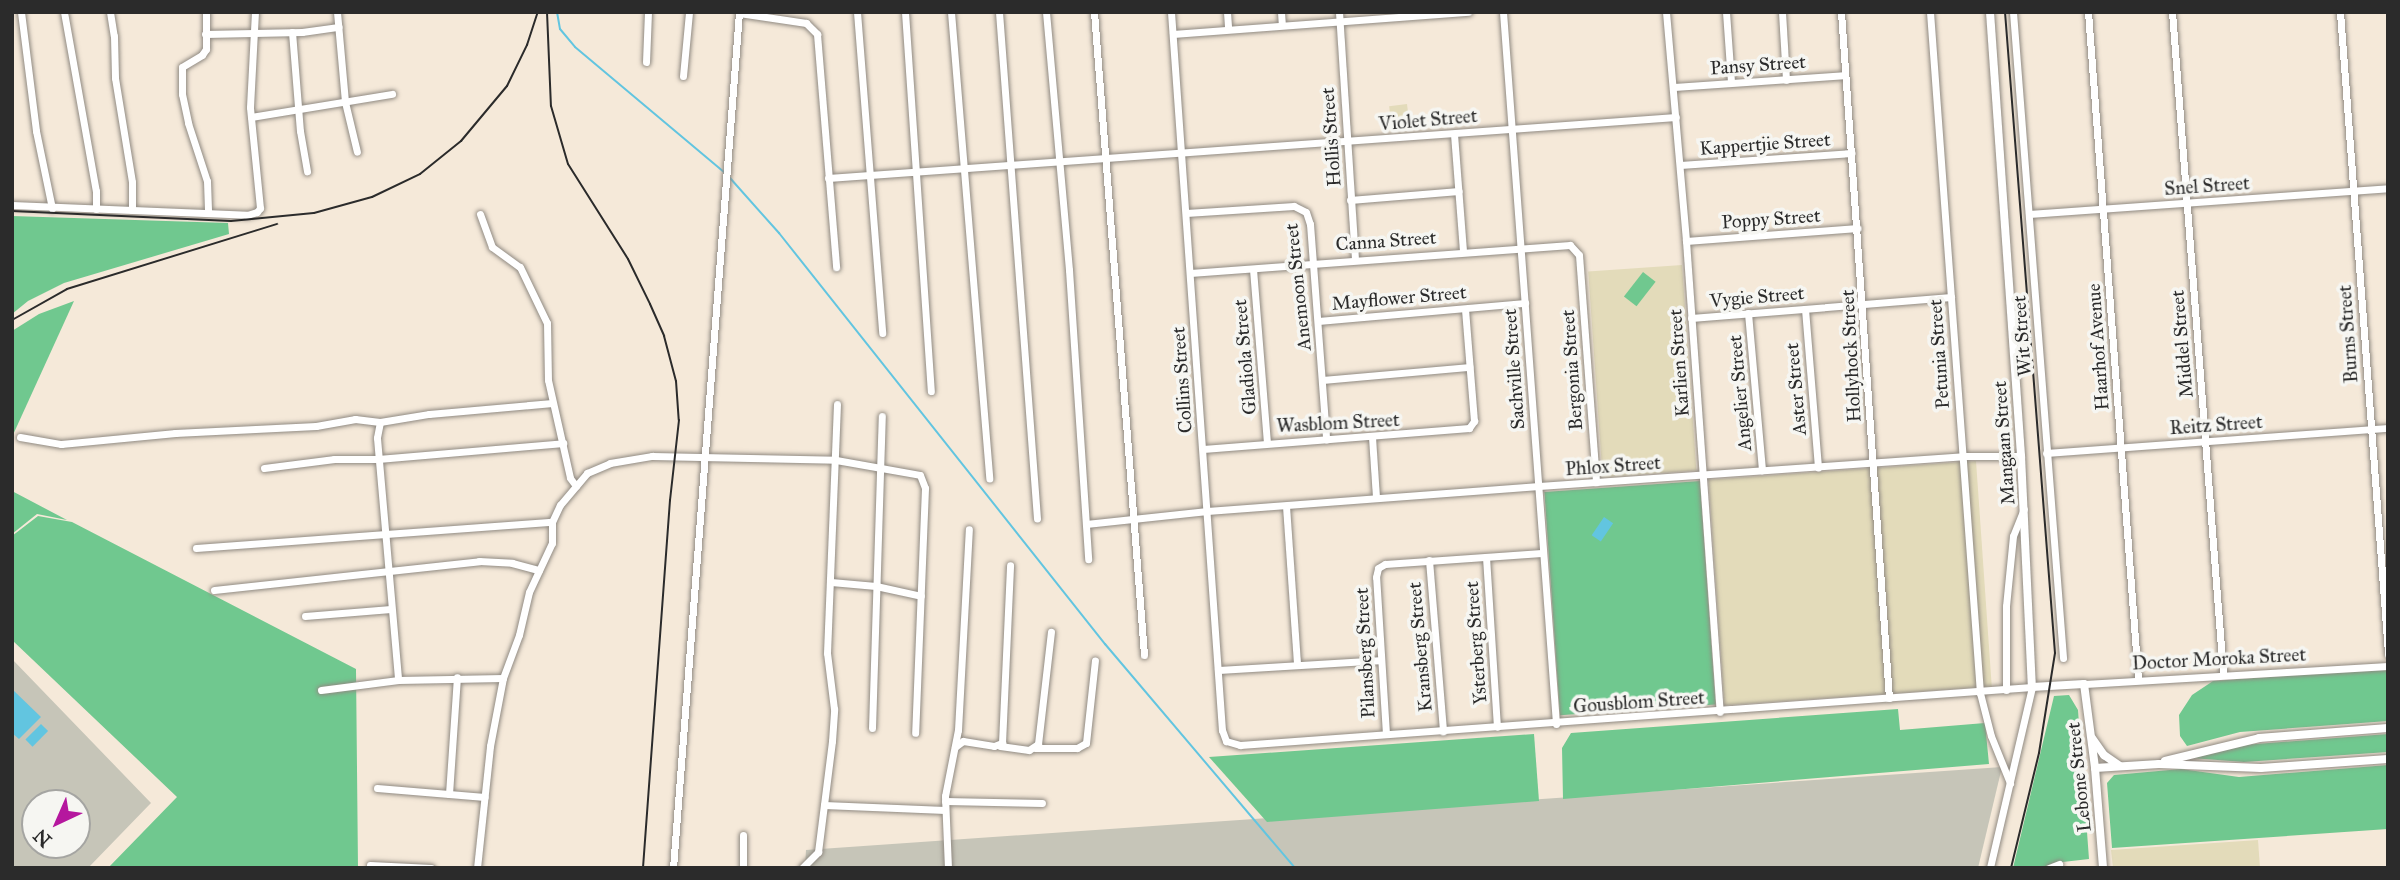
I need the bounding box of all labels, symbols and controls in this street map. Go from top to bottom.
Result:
street label: Pansy Street [1709,50,1807,80]
street label: Hollis Street [1316,87,1346,187]
street label: Violet Street [1378,104,1478,136]
street label: Kappertjie Street [1699,128,1831,160]
street label: Snel Street [2164,172,2250,200]
street label: Poppy Street [1721,204,1821,234]
street label: Anemoon Street [1280,222,1316,352]
street label: Canna Street [1335,226,1437,256]
street label: Mayflower Street [1331,281,1467,315]
street label: Vygie Street [1709,282,1805,312]
street label: Haarhof Avenue [2082,283,2114,411]
street label: Burns Street [2333,284,2363,384]
street label: Hollyhock Street [1836,289,1866,423]
street label: Middel Street [2166,289,2198,399]
street label: Wit Street [2008,295,2036,377]
street label: Gladiola Street [1229,298,1261,416]
street label: Petunia Street [1924,298,1954,410]
street label: Sachville Street [1498,308,1530,430]
street label: Karlien Street [1664,308,1694,418]
street label: Bergonia Street [1556,309,1588,431]
street label: Collins Street [1167,326,1197,434]
street label: Angelier Street [1724,334,1756,452]
street label: Aster Street [1781,342,1811,436]
street label: Mangaan Street [1988,380,2020,506]
street label: Wasblom Street [1276,408,1400,438]
street label: Reitz Street [2169,410,2263,440]
street label: Phlox Street [1564,451,1662,481]
street label: Ysterberg Street [1460,580,1492,706]
street label: Kransberg Street [1403,581,1437,713]
street label: Pilansberg Street [1350,587,1380,719]
street label: Doctor Moroka Street [2131,643,2307,675]
street label: Gousblom Street [1572,686,1706,718]
street label: Lebone Street [2062,721,2096,833]
north arrow [21,789,91,859]
text: N [29,824,56,852]

